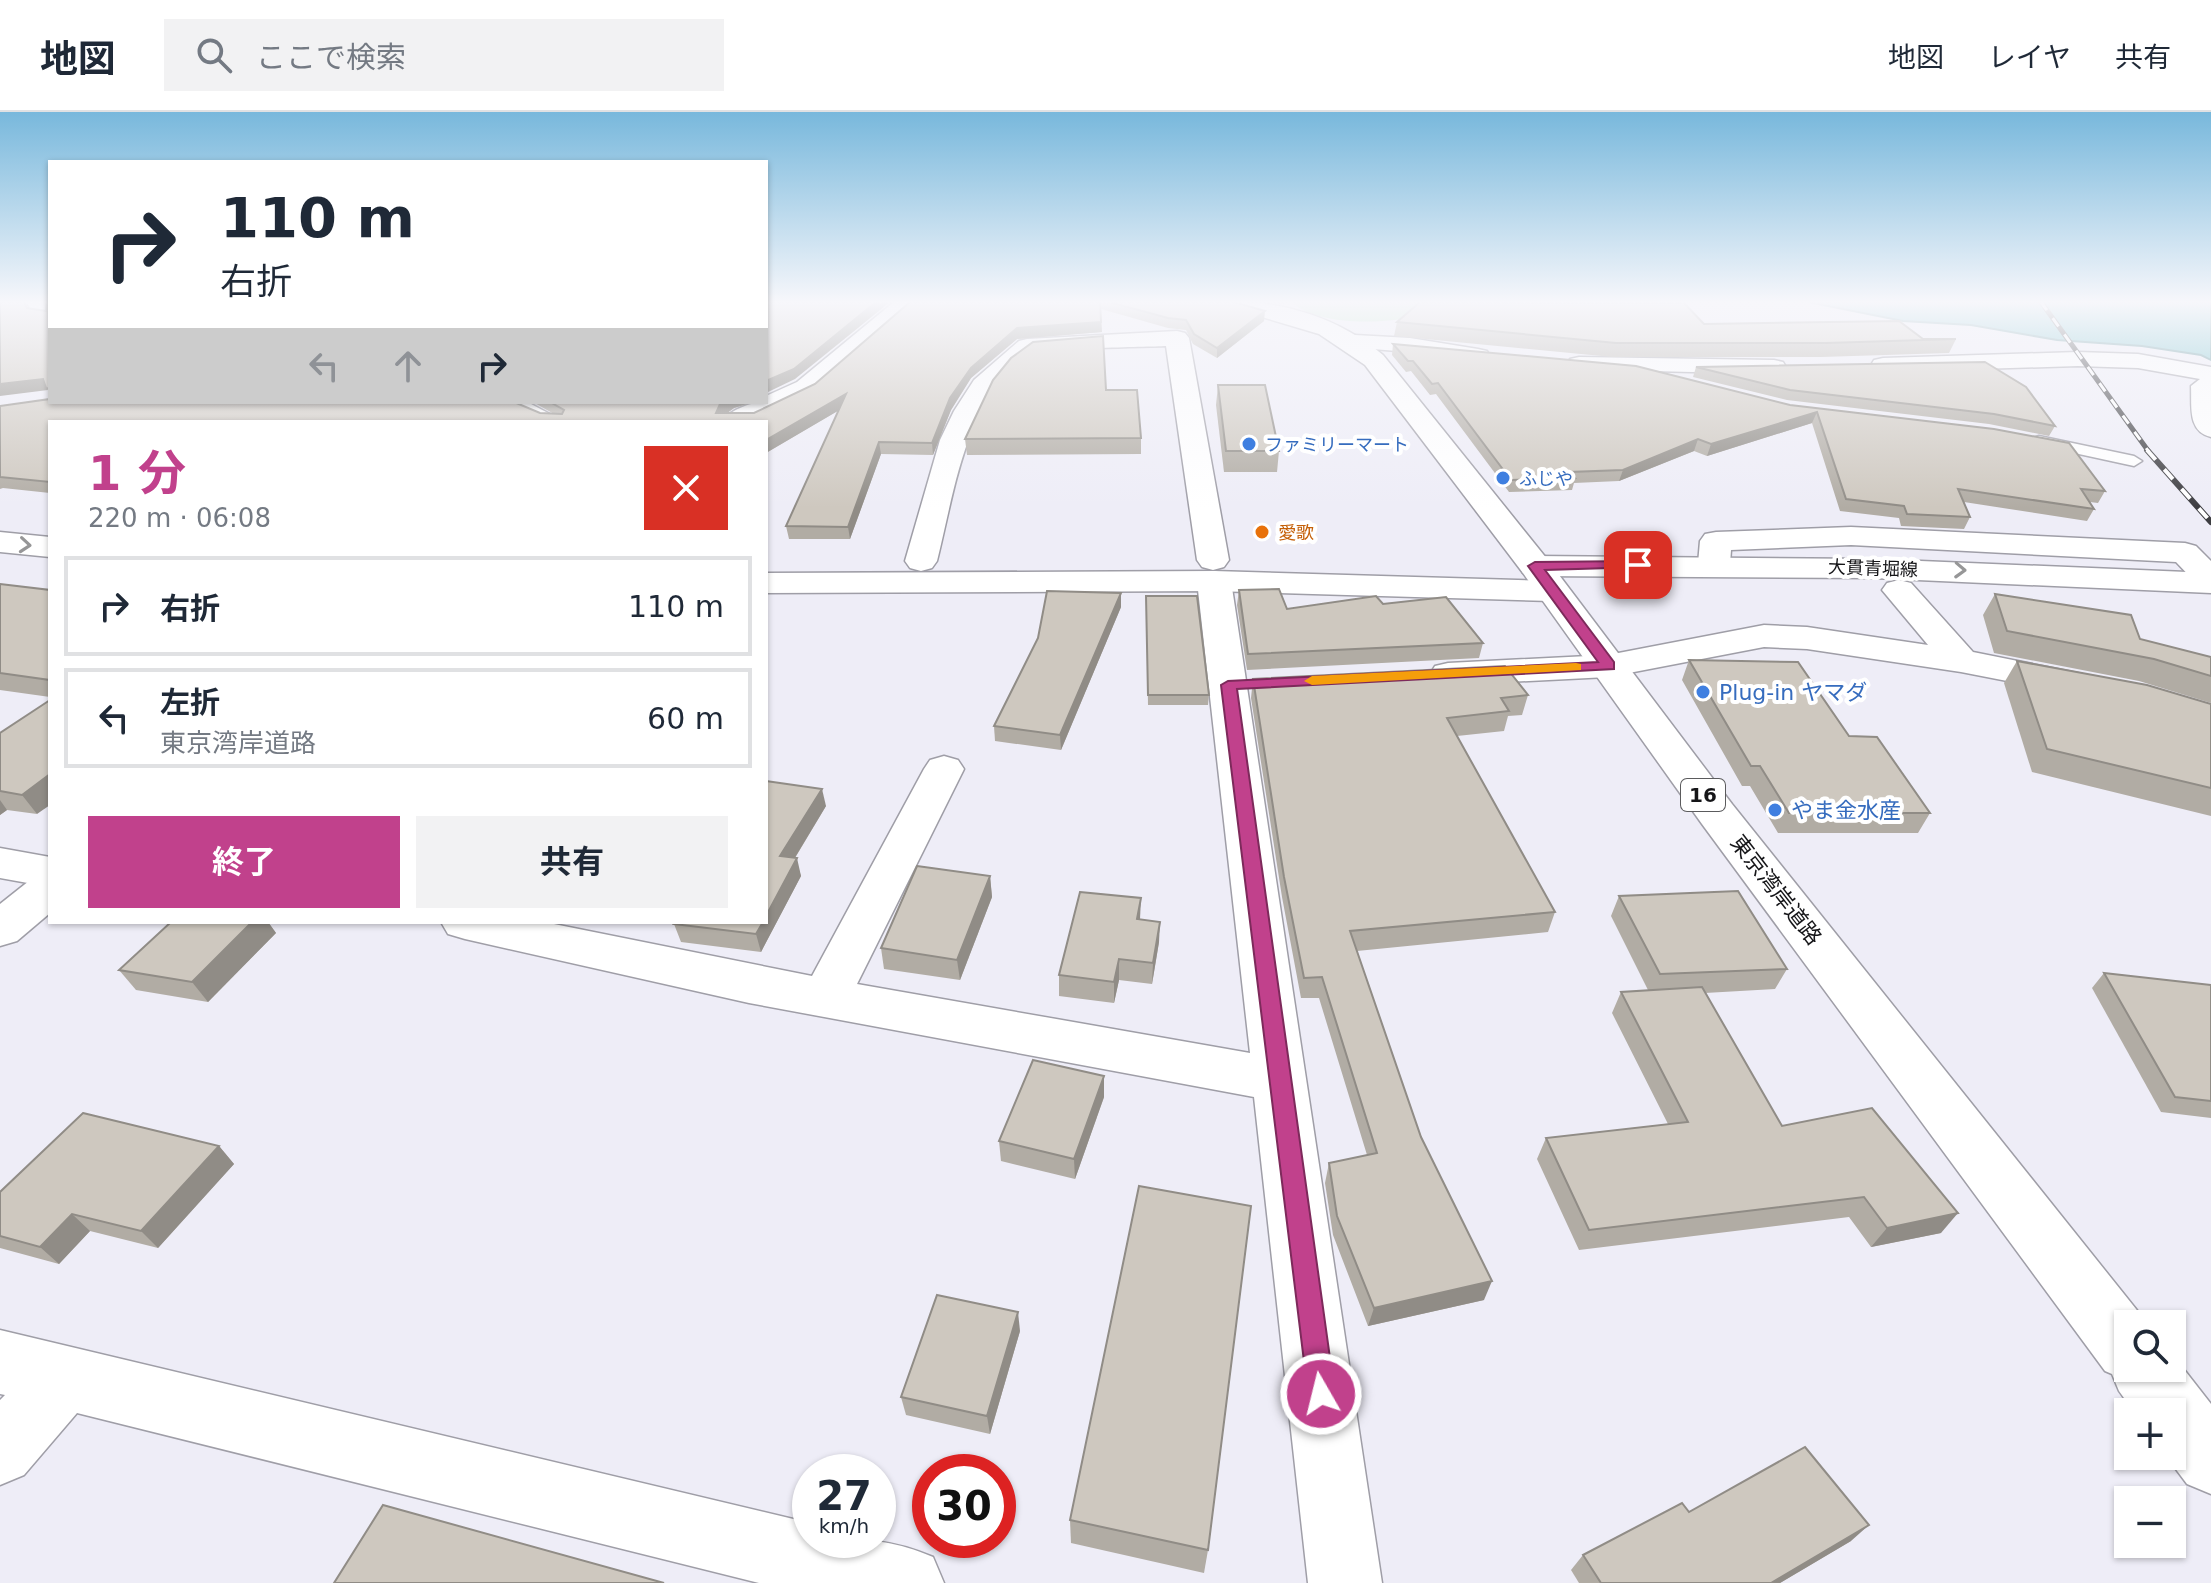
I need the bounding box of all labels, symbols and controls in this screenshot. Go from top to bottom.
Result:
search box [164,19,724,91]
icon: search [192,33,236,77]
text: 地図 [40,37,116,81]
text: ここで検索 [256,40,406,75]
text: 地図 [1888,41,1944,74]
text: レイヤ [1988,41,2071,74]
text: 共有 [2115,41,2171,74]
text: 110 m [220,185,415,250]
icon: right [88,192,192,296]
text: 右折 [220,261,292,302]
icon: left [302,344,346,388]
icon: ahead [386,344,430,388]
icon: right [470,344,514,388]
place label: ファミリーマート [1265,434,1409,455]
marker: ファミリーマート [1240,435,1258,453]
text: 1 分 [88,445,186,501]
button: close [644,446,728,530]
place label: ふじや [1519,468,1573,489]
marker: ふじや [1494,469,1512,487]
text: 220 m · 06:08 [88,503,271,533]
place label: 愛歌 [1278,522,1314,543]
marker: 愛歌 [1253,523,1271,541]
pin [1604,531,1672,599]
one-way arrow [19,536,32,553]
icon: arrive [1616,543,1660,587]
street label: 大貫青堀線 [1828,556,1918,580]
one-way arrow [1954,562,1967,579]
icon: right [92,584,136,628]
text: 110 m [628,589,724,624]
text: 右折 [160,591,220,626]
place label: Plug-in ヤマダ [1719,680,1867,705]
marker: Plug-in ヤマダ [1694,683,1712,701]
text: 左折 [160,685,220,720]
icon: left [92,696,136,740]
text: 60 m [647,701,724,736]
text: 東京湾岸道路 [160,728,316,758]
road number: 16 [1681,779,1725,811]
place label: やま金水産 [1791,798,1901,823]
marker: やま金水産 [1766,801,1784,819]
button: 終了 [88,816,400,908]
button: 共有 [416,816,728,908]
street label: 東京湾岸道路 [1726,830,1826,950]
map controls [2114,1310,2186,1558]
button: search [2114,1310,2186,1382]
position arrow [1279,1352,1363,1436]
button: + [2114,1398,2186,1470]
speed limit sign: 30 [912,1454,1016,1558]
text: 27 [816,1473,872,1519]
button: − [2114,1486,2186,1558]
text: km/h [819,1514,869,1538]

